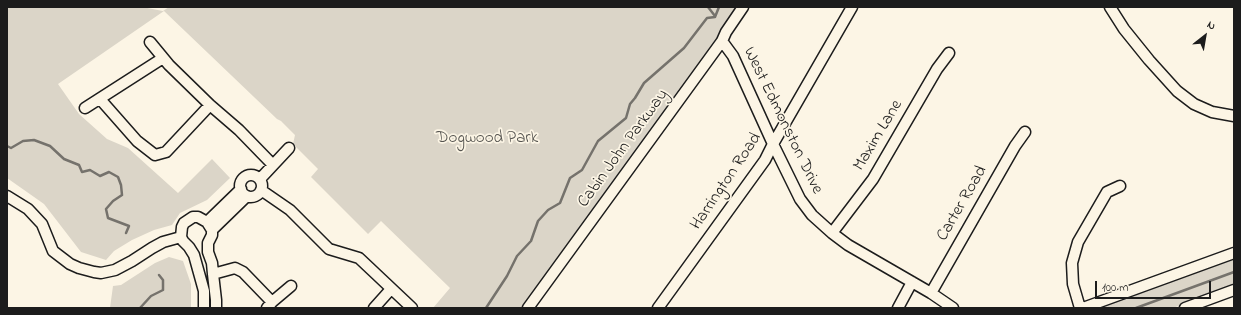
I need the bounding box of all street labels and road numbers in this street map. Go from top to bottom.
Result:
street label: West Edmonston Drive [738,44,826,198]
street label: Cabin John Parkway [574,86,674,212]
street label: Maxim Lane [850,97,908,175]
street label: Harrington Road [687,130,767,234]
street label: Carter Road [933,163,993,245]

